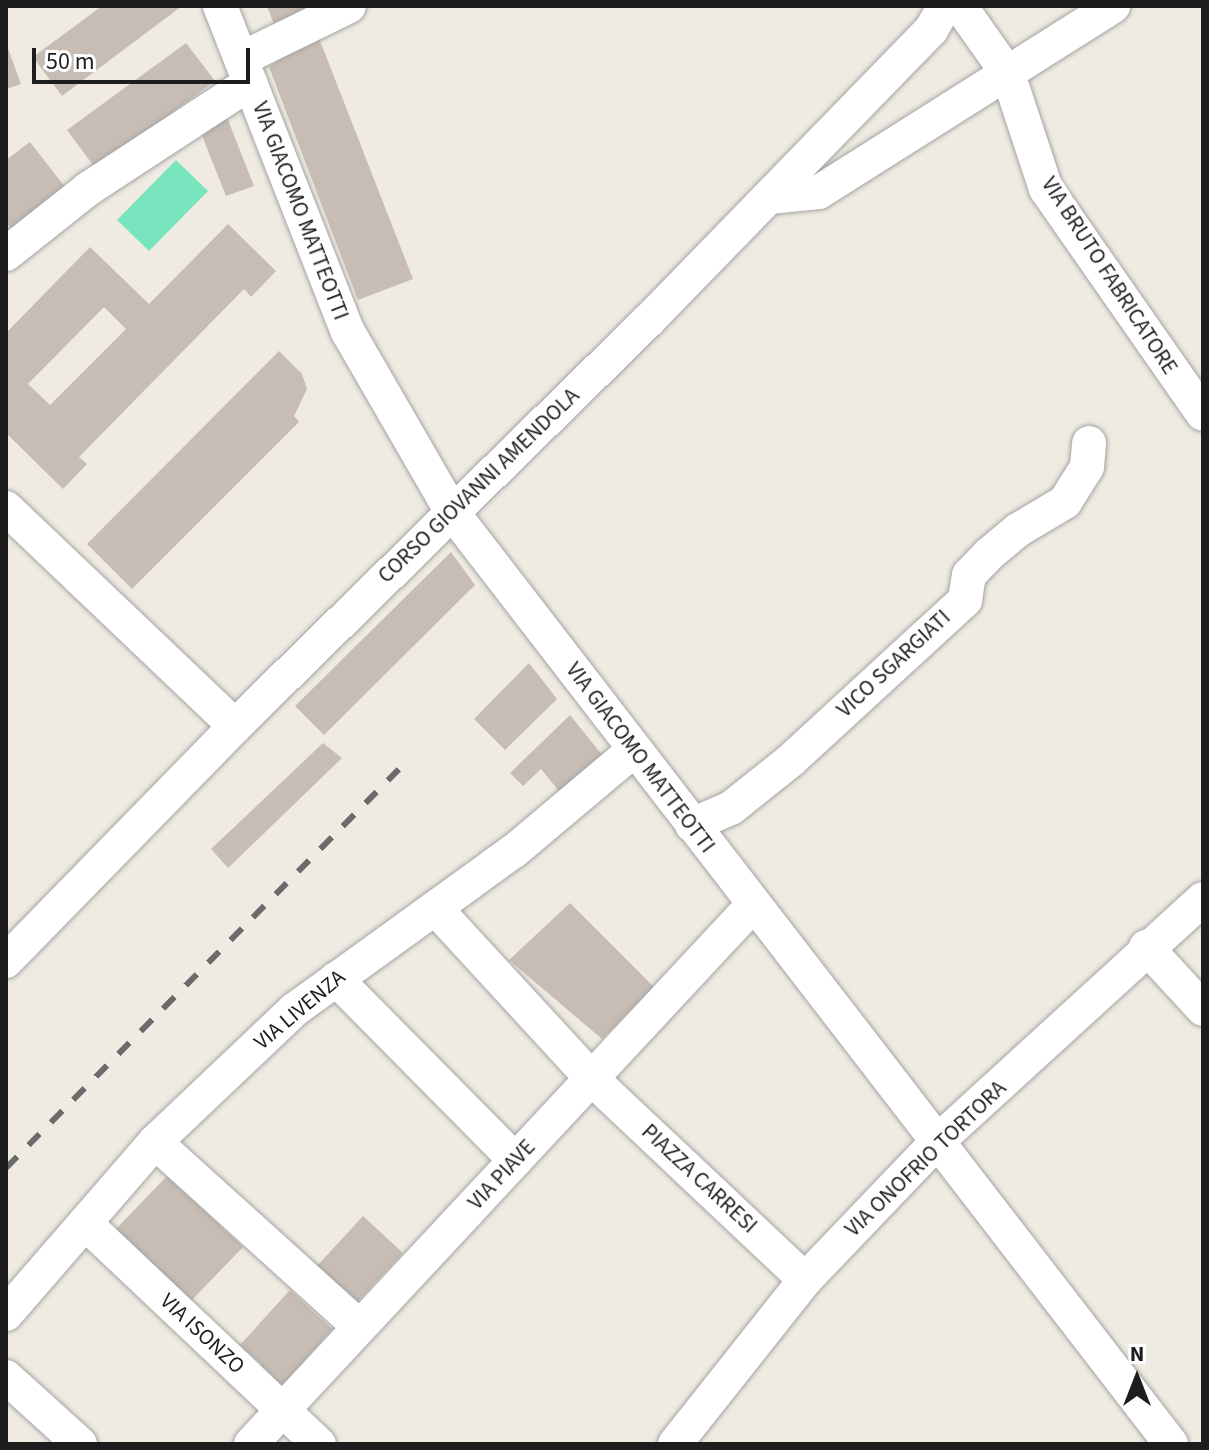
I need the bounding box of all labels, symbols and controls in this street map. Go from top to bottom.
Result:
scale bar [36,32,254,82]
text: 50 m [46,44,95,79]
street label: VIA GIACOMO MATTEOTTI [246,98,354,324]
street label: VIA BRUTO FABRICATORE [1035,172,1183,380]
street label: CORSO GIOVANNI AMENDOLA [373,383,585,589]
street label: VICO SGARGIATI [832,605,956,723]
street label: VIA GIACOMO MATTEOTTI [560,658,720,858]
street label: VIA LIVENZA [249,964,351,1056]
street label: VIA ONOFRIO TORTORA [840,1075,1012,1243]
street label: PIAZZA CARRESI [636,1119,762,1239]
street label: VIA PIAVE [463,1134,541,1216]
street label: VIA ISONZO [154,1288,250,1380]
north arrow [1097,1338,1177,1418]
text: N [1130,1338,1144,1370]

